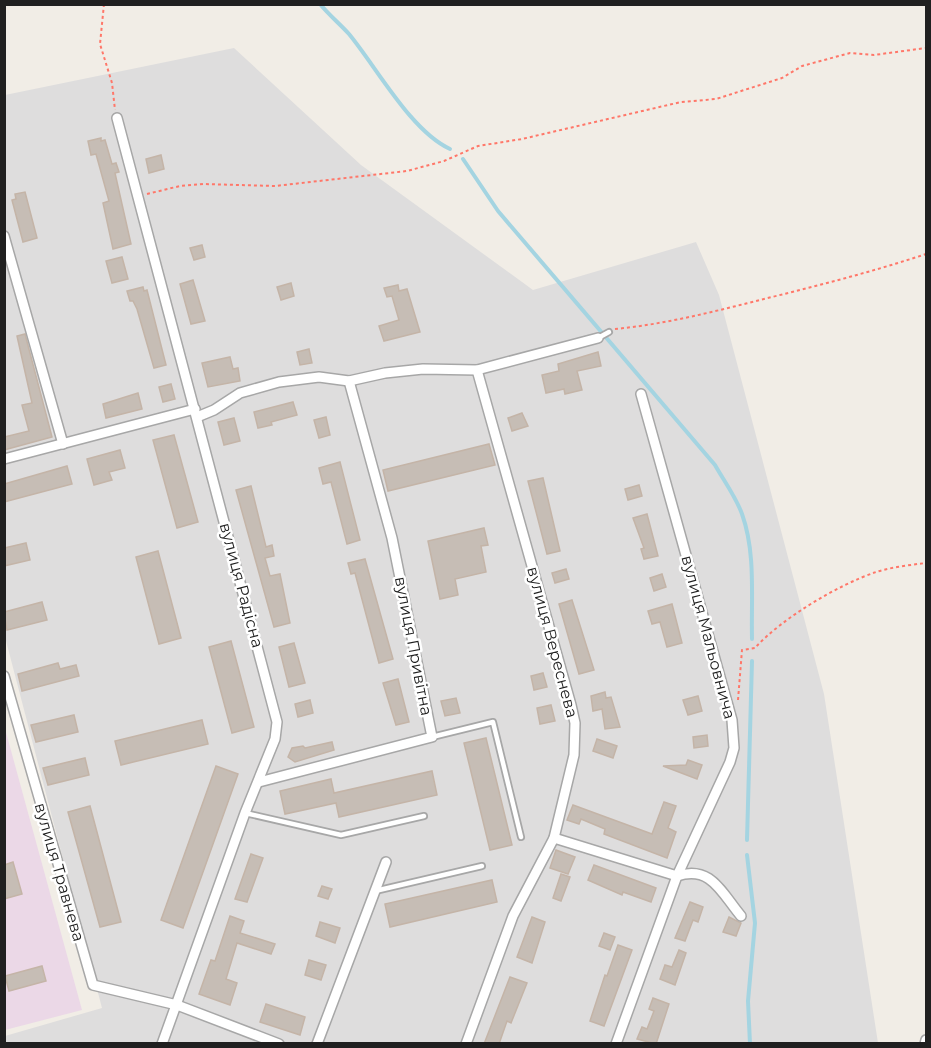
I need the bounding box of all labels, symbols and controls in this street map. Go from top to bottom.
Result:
street label: вулиця Радісна [216,521,267,650]
street label: вулиця Мальовнича [678,553,740,721]
street label: вулиця Вереснева [523,564,582,720]
street label: вулиця Привітна [391,575,436,717]
street label: вулиця Травнева [31,801,88,944]

